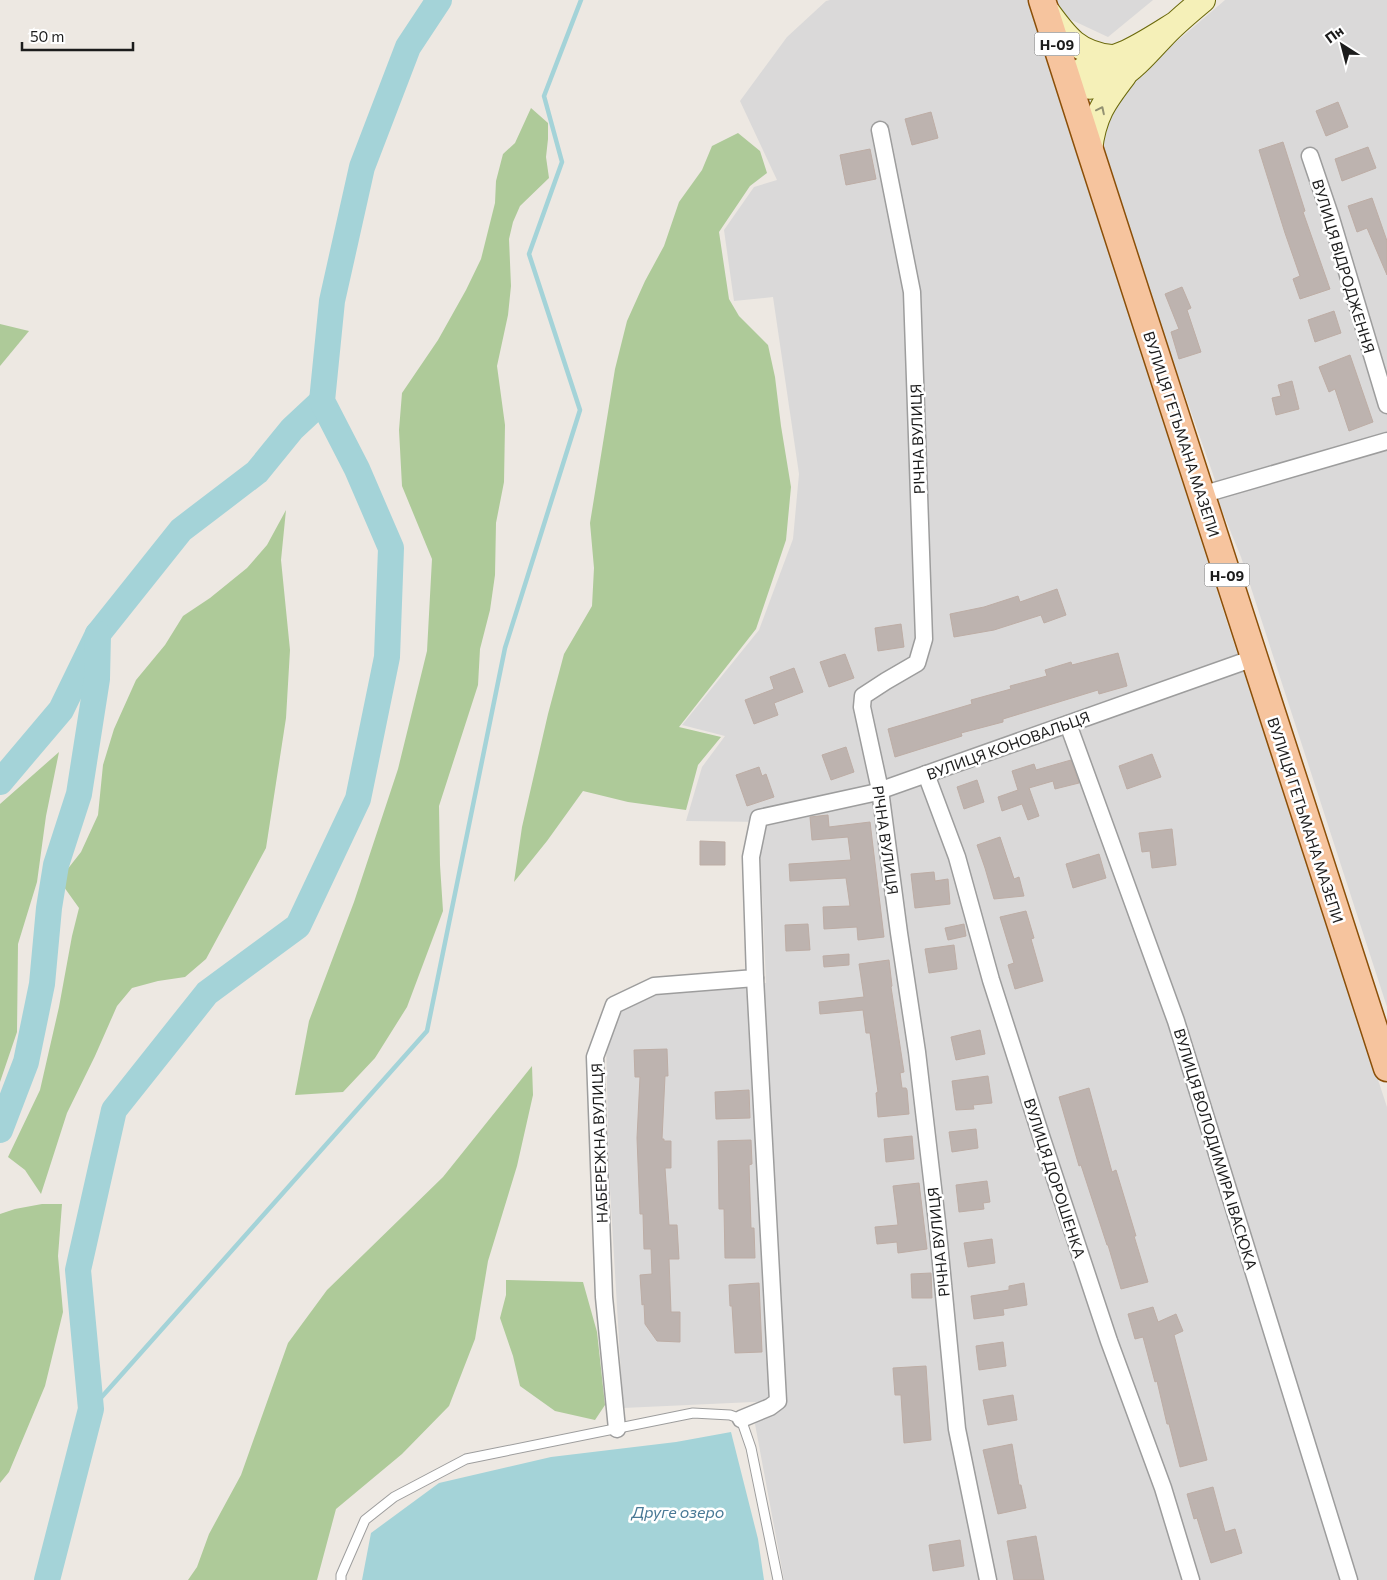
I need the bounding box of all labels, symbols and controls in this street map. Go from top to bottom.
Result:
scale bar [22,20,134,52]
north arrow [1317,20,1367,70]
text: Пн [1322,22,1347,46]
text: 50 m [30,27,64,45]
road number: Н-09 [1034,33,1080,56]
one-way arrow [1094,106,1105,115]
street label: ВУЛИЦЯ ВІДРОДЖЕННЯ [1309,177,1379,355]
street label: ВУЛИЦЯ ГЕТЬМАНА МАЗЕПИ [1140,329,1224,539]
street label: РІЧНА ВУЛИЦЯ [906,383,928,495]
road number: Н-09 [1204,564,1250,586]
street label: ВУЛИЦЯ КОНОВАЛЬЦЯ [924,707,1092,783]
street label: ВУЛИЦЯ ГЕТЬМАНА МАЗЕПИ [1264,715,1348,925]
street label: РІЧНА ВУЛИЦЯ [869,784,903,896]
street label: ВУЛИЦЯ ВОЛОДИМИРА ІВАСЮКА [1171,1026,1261,1272]
street label: НАБЕРЕЖНА ВУЛИЦЯ [587,1063,611,1223]
street label: ВУЛИЦЯ ДОРОШЕНКА [1021,1096,1089,1260]
street label: РІЧНА ВУЛИЦЯ [923,1186,953,1298]
water label: Друге озеро [630,1502,724,1521]

